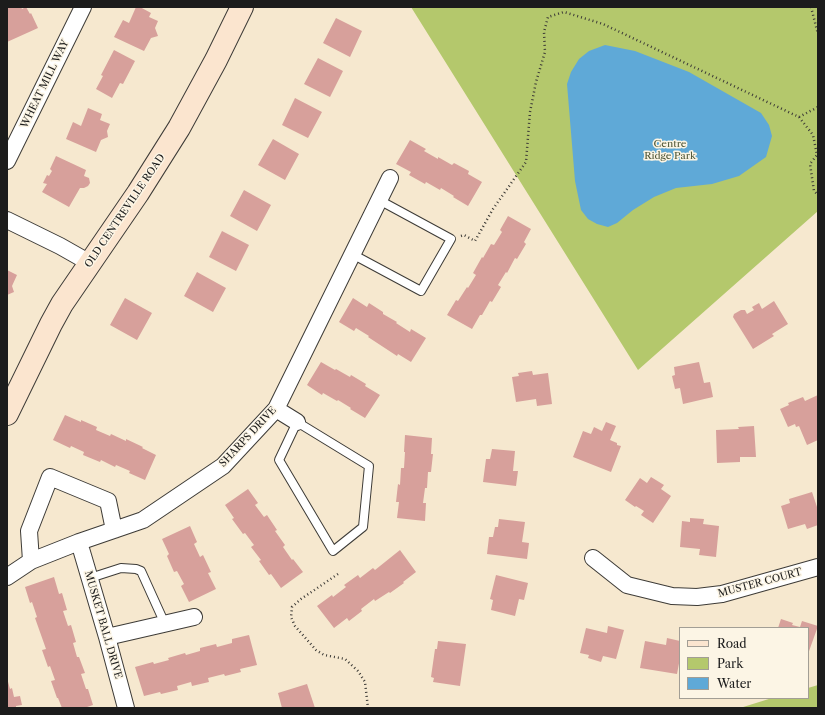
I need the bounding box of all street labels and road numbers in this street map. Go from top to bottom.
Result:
street label: WHEAT MILL WAY [18,38,72,130]
street label: OLD CENTREVILLE ROAD [82,152,168,270]
street label: SHARPS DRIVE [217,404,279,470]
street label: MUSTER COURT [717,566,803,600]
street label: MUSKET BALL DRIVE [82,570,124,680]

